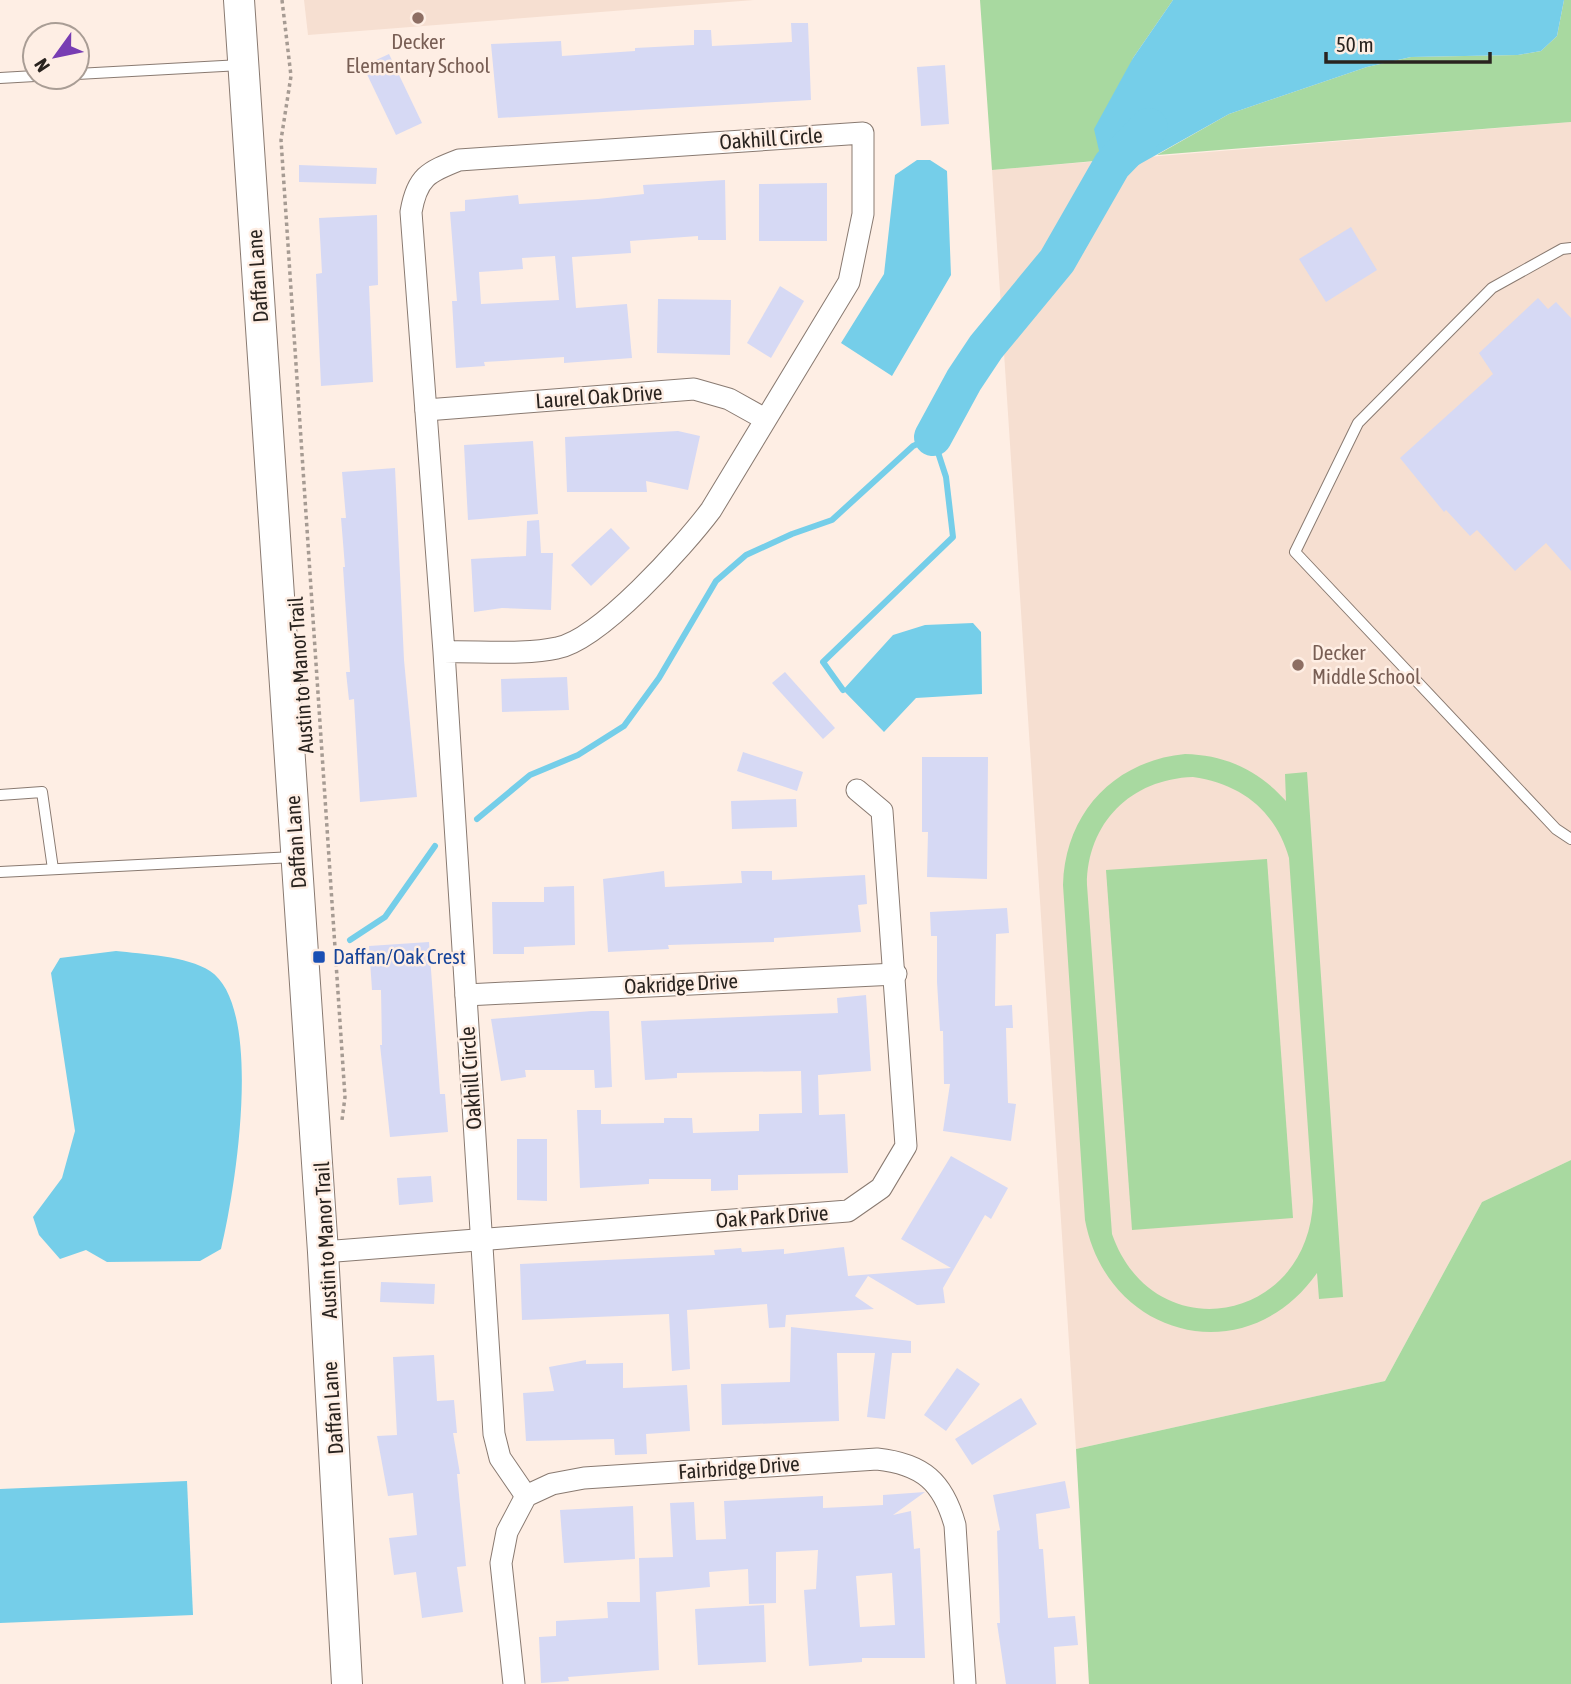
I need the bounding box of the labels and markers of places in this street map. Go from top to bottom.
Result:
marker: Decker Elementary School [410,10,426,26]
place label: Decker Elementary School [346,29,491,77]
place label: Decker Middle School [1312,640,1421,688]
marker: Decker Middle School [1290,657,1306,673]
place label: Daffan/Oak Crest [333,944,466,968]
marker: Daffan/Oak Crest [311,949,327,965]

